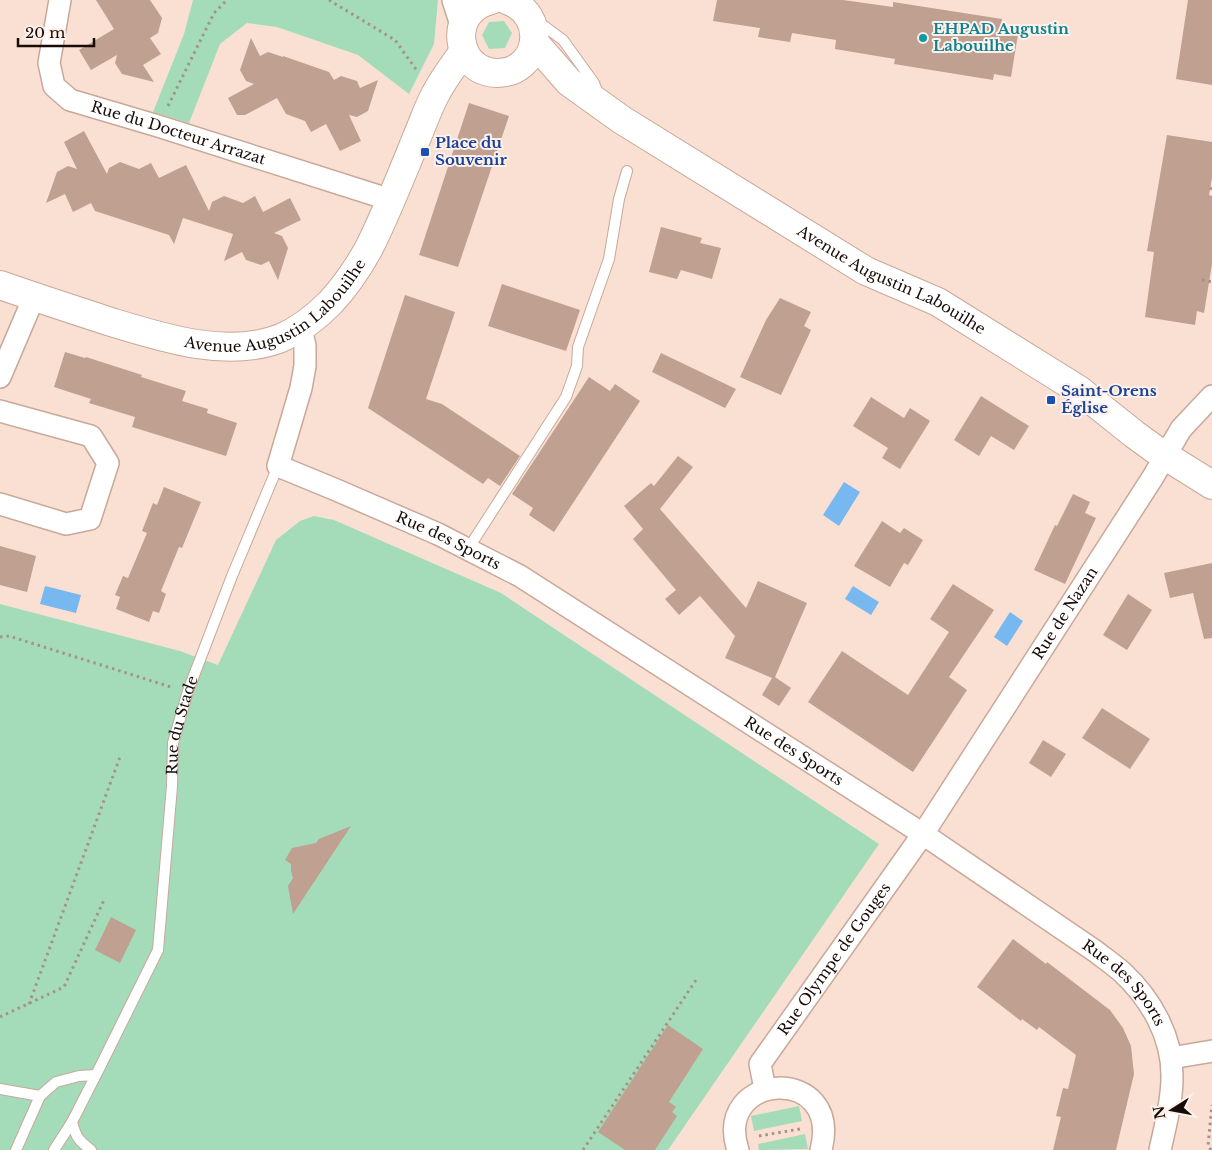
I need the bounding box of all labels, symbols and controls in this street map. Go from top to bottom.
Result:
scale bar [18,15,94,47]
place label: EHPAD Augustin Labouilhe [933,19,1069,55]
text: 20 m [25,23,65,42]
marker: EHPAD Augustin Labouilhe [917,32,929,44]
street label: Rue du Docteur Arrazat [89,97,268,169]
place label: Place du Souvenir [435,133,507,169]
marker: Place du Souvenir [419,146,431,158]
street label: Avenue Augustin Labouilhe [793,220,989,338]
street label: Avenue Augustin Labouilhe [182,255,369,356]
place label: Saint-Orens Église [1061,381,1157,417]
marker: Saint-Orens Église [1045,394,1057,406]
street label: Rue des Sports [393,507,504,574]
street label: Rue de Nazan [1028,563,1102,663]
street label: Rue du Stade [162,673,202,775]
street label: Rue des Sports [741,712,847,790]
street label: Rue Olympe de Gouges [773,879,895,1039]
street label: Rue des Sports [1079,935,1170,1029]
north arrow [1147,1085,1197,1135]
text: N [1149,1104,1169,1121]

